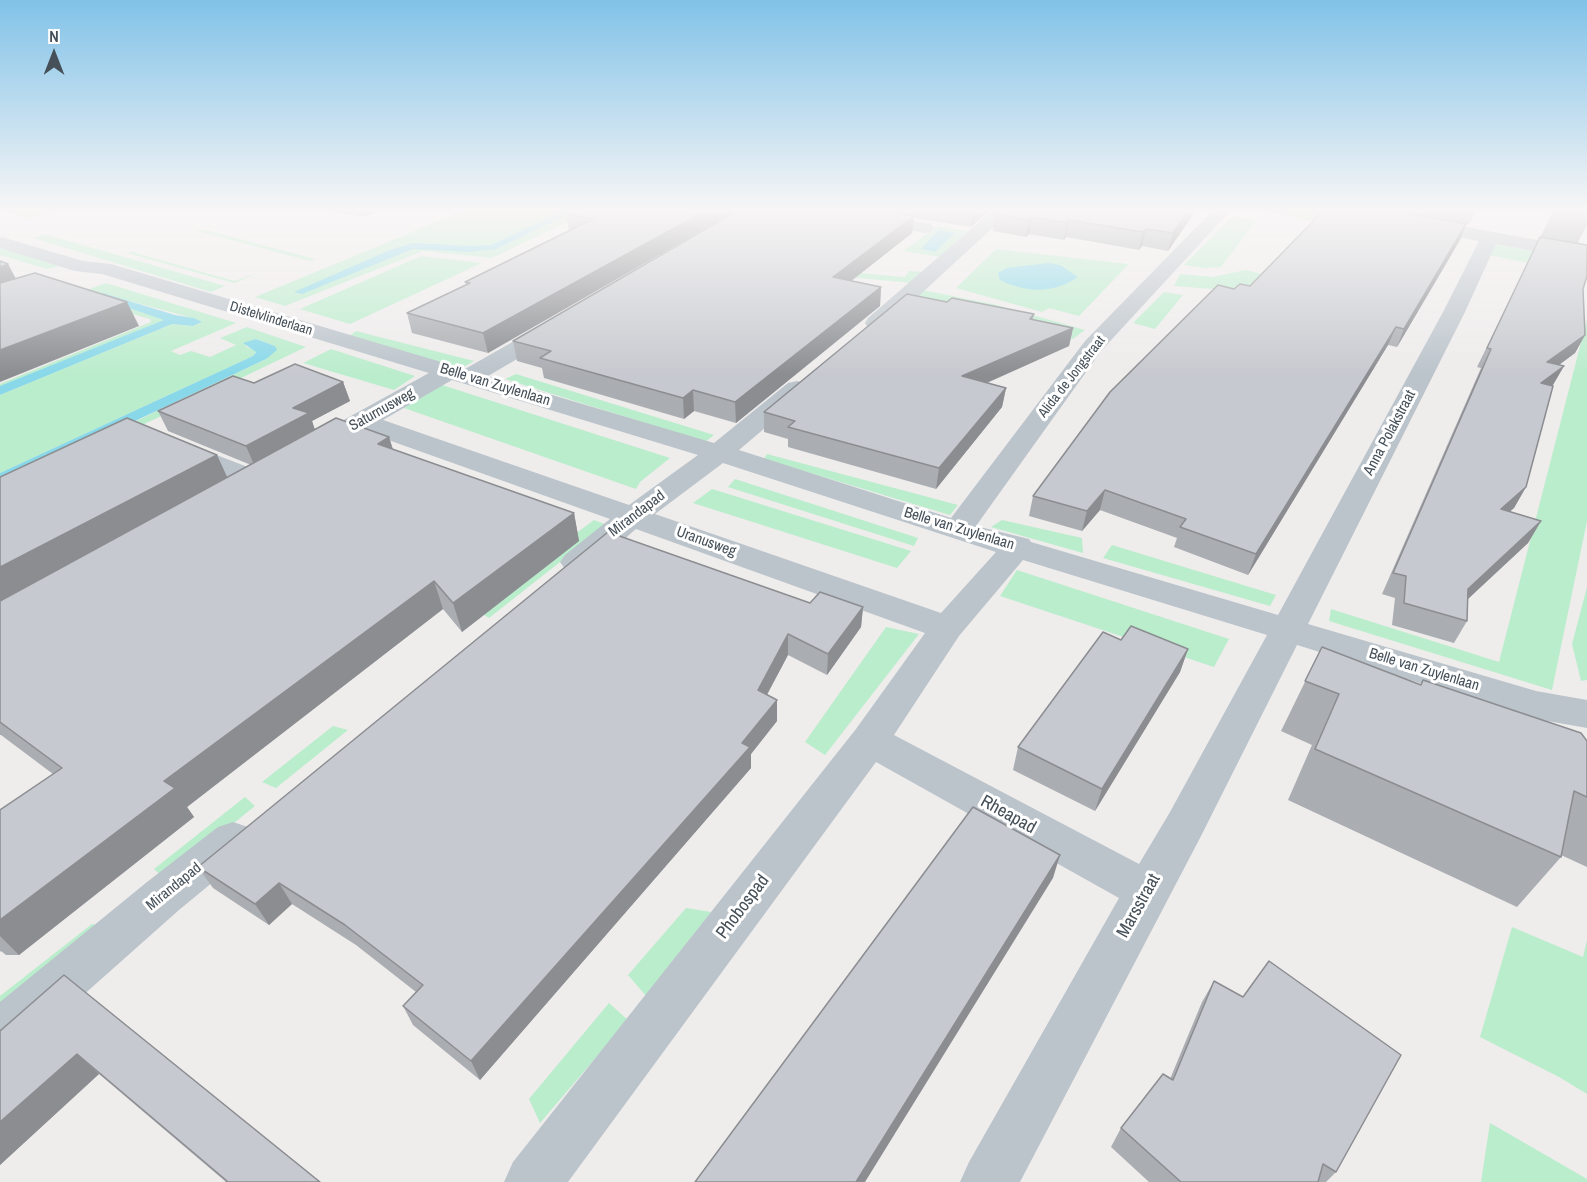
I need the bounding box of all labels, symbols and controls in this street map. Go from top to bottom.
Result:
north arrow [24,24,84,84]
text: N [49,25,59,47]
street label: Distelvlinderlaan [228,298,314,340]
street label: Alida de Jongstraat [1035,333,1109,421]
street label: Belle van Zuylenlaan [438,360,552,410]
street label: Saturnusweg [346,385,418,435]
street label: Anna Polakstraat [1360,387,1420,479]
street label: Mirandapad [605,487,669,541]
street label: Belle van Zuylenlaan [902,504,1016,554]
street label: Uranusweg [674,523,738,561]
street label: Belle van Zuylenlaan [1367,645,1481,695]
street label: Rheapad [977,791,1039,839]
street label: Mirandapad [143,859,205,915]
street label: Marsstraat [1113,870,1165,942]
street label: Phobospad [712,871,774,943]

